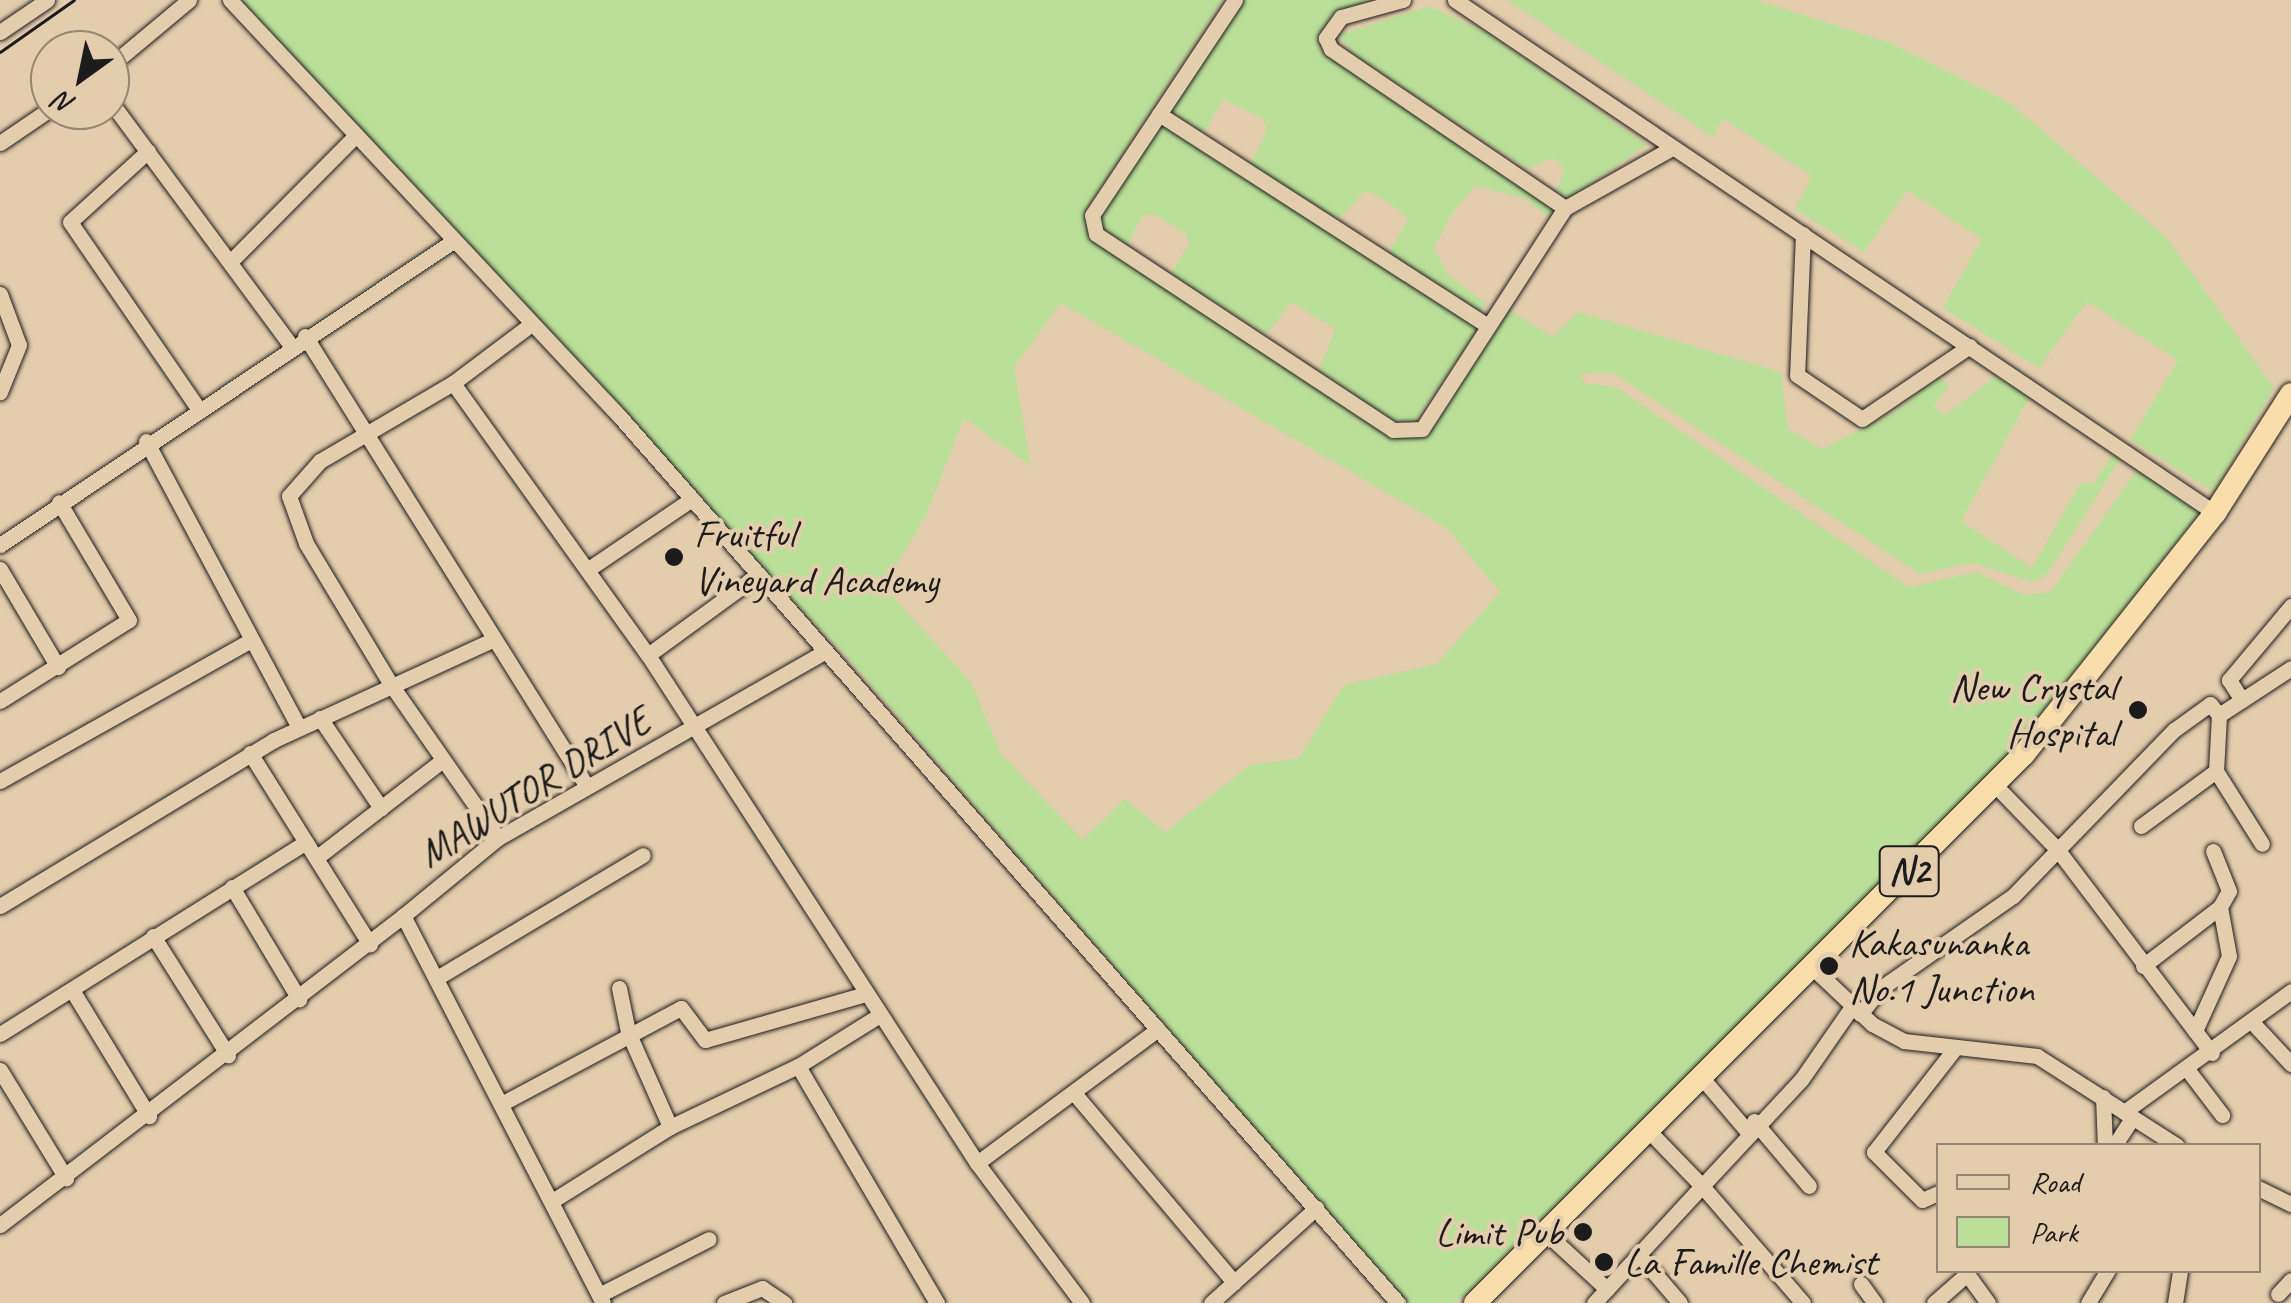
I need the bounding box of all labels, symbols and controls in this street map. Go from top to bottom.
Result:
north arrow [30,30,130,130]
text: N [48,85,81,123]
place label: Fruitful Vineyard Academy [694,510,938,604]
marker: Fruitful Vineyard Academy [663,546,685,568]
place label: New Crystal Hospital [1950,663,2116,757]
street label: MAWUTOR DRIVE [409,696,659,878]
marker: New Crystal Hospital [2125,697,2151,723]
road number: N2 [1876,838,1942,904]
place label: Kakasunanka No.1 Junction [1849,919,2034,1013]
marker: Kakasunanka No.1 Junction [1818,955,1840,977]
legend [1936,1143,2261,1273]
text: Road [2030,1163,2080,1201]
place label: Limit Pub [1436,1208,1563,1256]
text: Park [2030,1213,2078,1251]
marker: Limit Pub [1572,1221,1594,1243]
place label: La Famille Chemist [1624,1238,1878,1286]
marker: La Famille Chemist [1593,1251,1615,1273]

